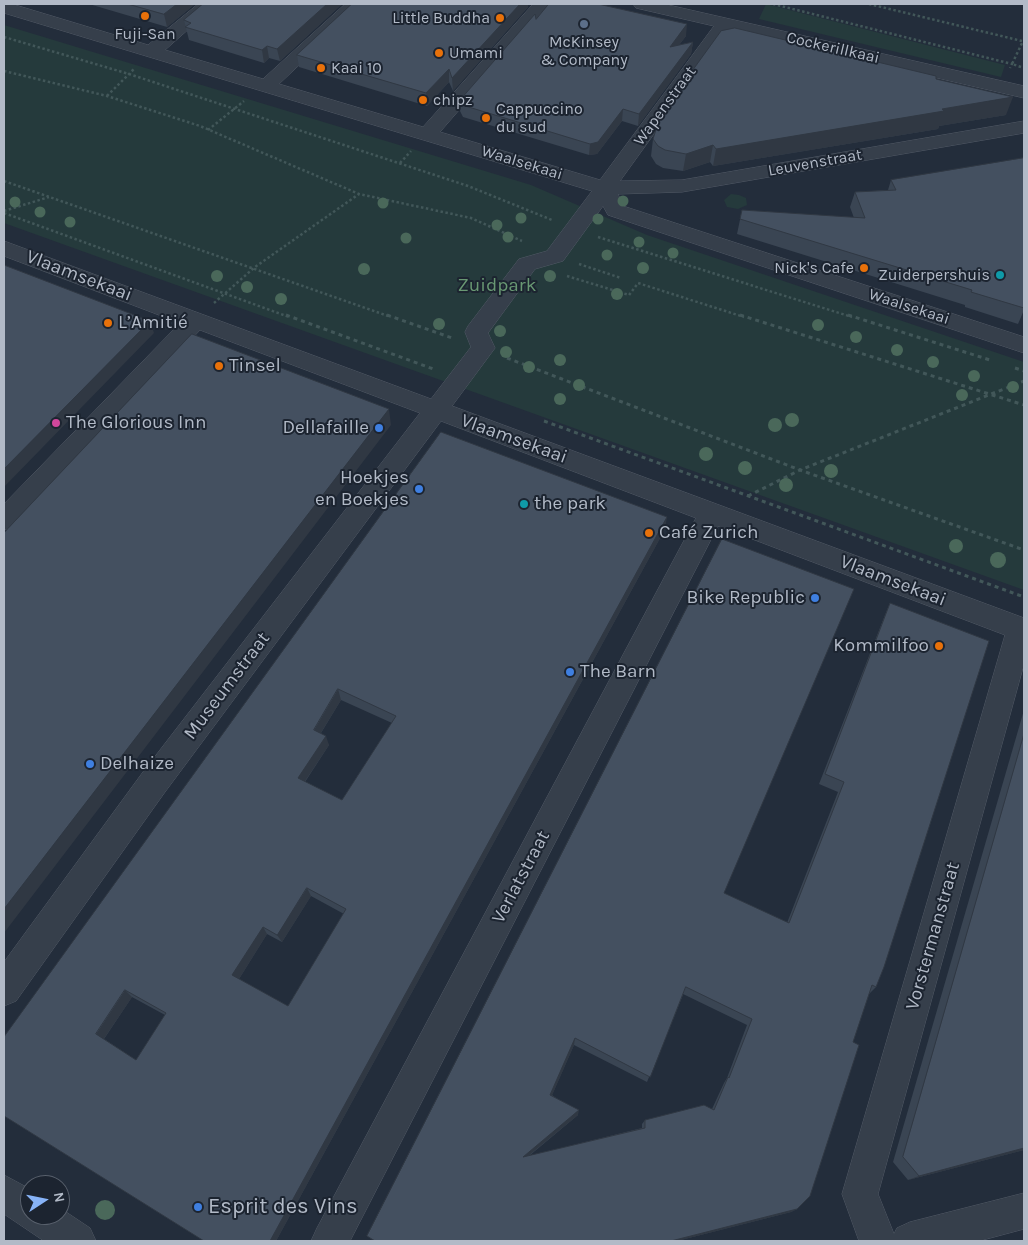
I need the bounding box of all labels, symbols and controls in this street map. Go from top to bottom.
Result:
place label: Little Buddha [392,8,490,28]
marker: Fuji-San [139,10,151,22]
marker: Little Buddha [494,12,506,24]
marker: McKinsey & Company [578,18,590,30]
place label: Fuji-San [114,24,176,44]
street label: Cockerillkaai [785,28,881,68]
place label: McKinsey & Company [540,32,628,70]
place label: Umami [449,43,503,63]
marker: Umami [433,47,445,59]
place label: Kaai 10 [331,58,382,78]
marker: Kaai 10 [315,62,327,74]
street label: Wapenstraat [630,62,700,150]
place label: chipz [433,90,473,110]
marker: chipz [417,94,429,106]
place label: Cappuccino du sud [496,99,583,137]
marker: Cappuccino du sud [480,112,492,124]
street label: Waalsekaai [479,142,565,184]
street label: Leuvenstraat [766,145,864,181]
street label: Vlaamsekaai [23,245,135,307]
place label: Nick's Cafe [774,258,854,278]
marker: Nick's Cafe [858,262,870,274]
place label: Zuiderpershuis [878,265,990,285]
marker: Zuiderpershuis [994,269,1006,281]
park label: Zuidpark [458,275,536,297]
street label: Waalsekaai [866,285,952,329]
place label: L’Amitié [118,312,188,334]
marker: L’Amitié [102,317,114,329]
place label: Tinsel [229,355,281,377]
marker: Tinsel [213,360,225,372]
street label: Vlaamsekaai [458,409,570,469]
place label: The Glorious Inn [66,412,206,434]
marker: The Glorious Inn [50,417,62,429]
place label: Dellafaille [283,417,369,439]
marker: Dellafaille [373,422,385,434]
place label: Hoekjes en Boekjes [315,467,409,511]
marker: Hoekjes en Boekjes [413,483,425,495]
place label: the park [534,493,606,515]
marker: the park [518,498,530,510]
place label: Café Zurich [659,522,758,544]
marker: Café Zurich [643,527,655,539]
street label: Vlaamsekaai [837,550,949,612]
place label: Bike Republic [687,587,805,609]
marker: Bike Republic [809,592,821,604]
street label: Museumstraat [179,628,275,744]
place label: Kommilfoo [833,635,929,657]
marker: Kommilfoo [933,640,945,652]
place label: The Barn [580,661,656,683]
marker: The Barn [564,666,576,678]
place label: Delhaize [100,753,174,775]
marker: Delhaize [84,758,96,770]
street label: Verlatstraat [487,827,555,927]
street label: Vorstermanstraat [901,859,965,1013]
north arrow [20,1175,70,1225]
text: N [50,1191,69,1204]
place label: Esprit des Vins [208,1194,358,1220]
marker: Esprit des Vins [192,1201,204,1213]

